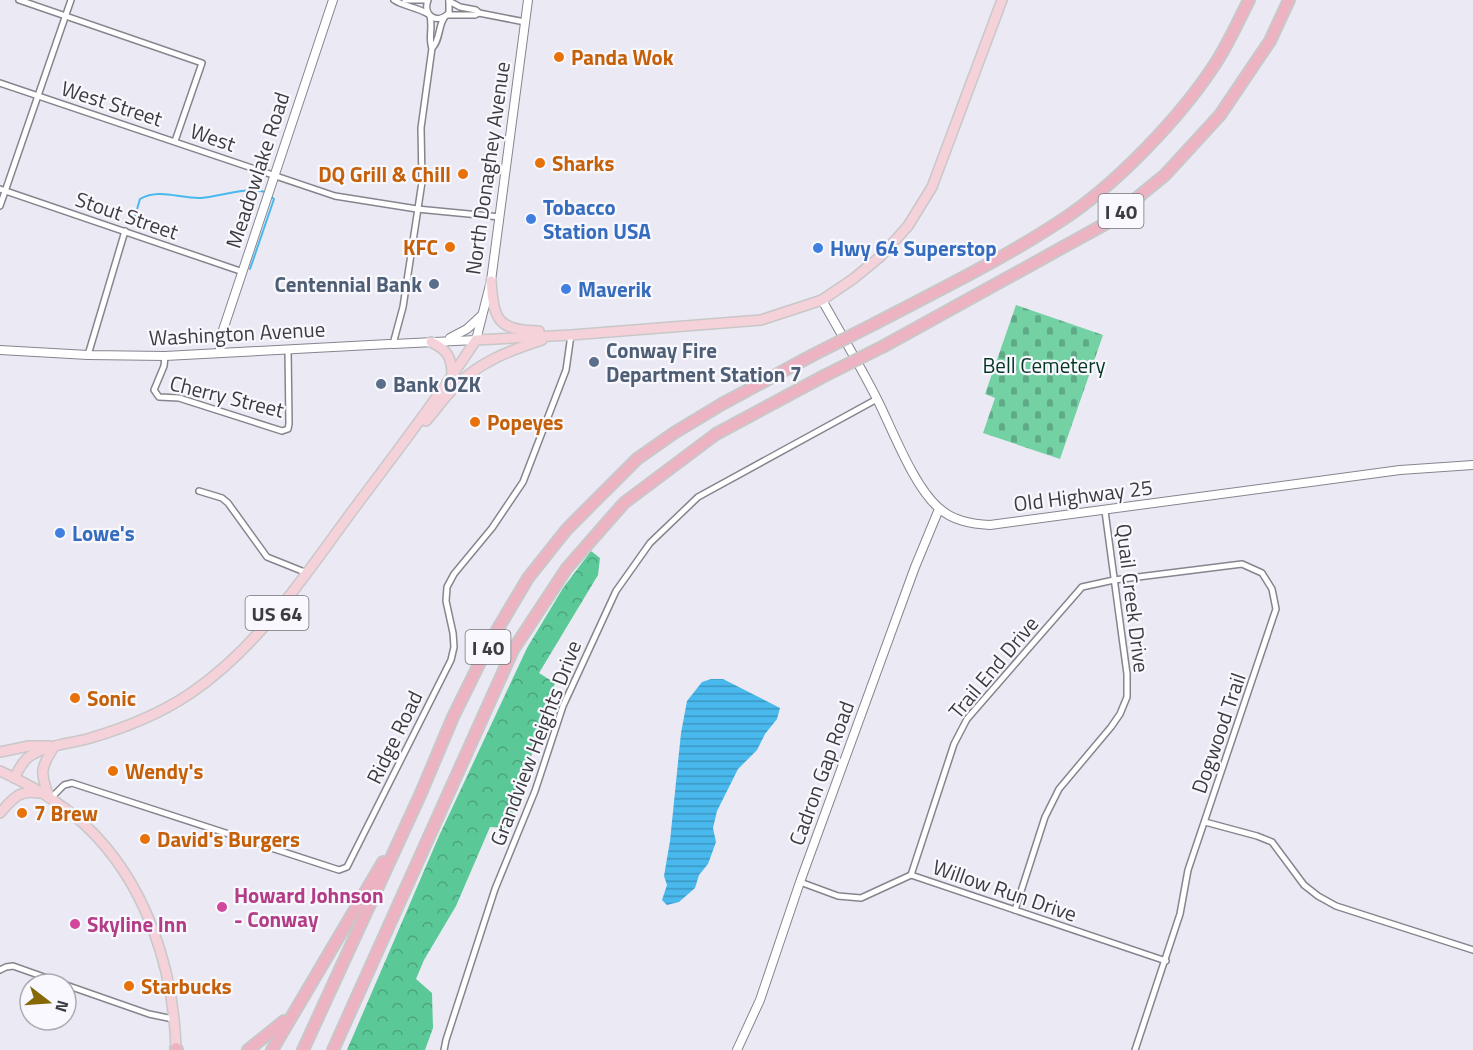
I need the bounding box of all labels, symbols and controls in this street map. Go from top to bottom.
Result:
place label: Panda Wok [571,41,674,73]
marker: Panda Wok [552,50,566,64]
street label: North Donaghey Avenue [456,59,518,277]
street label: West Street [57,72,167,135]
street label: Meadowlake Road [217,88,297,252]
street label: West [186,114,241,160]
place label: Sharks [552,147,614,179]
marker: Sharks [533,156,547,170]
place label: DQ Grill & Chill [318,158,451,190]
marker: DQ Grill & Chill [456,167,470,181]
street label: Stout Street [71,182,183,248]
place label: Tobacco Station USA [543,191,651,247]
road number: I 40 [1098,194,1144,228]
marker: Tobacco Station USA [524,212,538,226]
place label: KFC [403,231,438,263]
place label: Hwy 64 Superstop [830,232,997,264]
marker: KFC [443,240,457,254]
marker: Hwy 64 Superstop [811,241,825,255]
place label: Centennial Bank [274,268,422,300]
place label: Maverik [578,273,652,305]
marker: Centennial Bank [427,277,441,291]
marker: Maverik [559,282,573,296]
street label: Washington Avenue [148,312,326,354]
place label: Conway Fire Department Station 7 [606,334,802,390]
park label: Bell Cemetery [982,349,1106,381]
marker: Conway Fire Department Station 7 [587,355,601,369]
street label: Cherry Street [166,366,288,426]
place label: Bank OZK [393,368,481,400]
marker: Bank OZK [374,377,388,391]
place label: Popeyes [487,406,564,438]
marker: Popeyes [468,415,482,429]
street label: Old Highway 25 [1012,471,1154,519]
place label: Lowe's [72,517,135,549]
street label: Quail Creek Drive [1108,522,1158,674]
marker: Lowe's [53,526,67,540]
road number: US 64 [246,596,308,630]
street label: Trail End Drive [940,609,1046,725]
road number: I 40 [466,630,510,664]
street label: Grandview Heights Drive [481,636,589,850]
street label: Dogwood Trail [1182,668,1254,798]
place label: Sonic [87,682,136,714]
street label: Ridge Road [358,685,430,789]
marker: Sonic [68,691,82,705]
street label: Cadron Gap Road [780,696,862,850]
place label: Wendy's [125,755,204,787]
marker: Wendy's [106,764,120,778]
place label: 7 Brew [34,797,98,829]
marker: 7 Brew [15,806,29,820]
place label: David's Burgers [157,823,300,855]
marker: David's Burgers [138,832,152,846]
street label: Willow Run Drive [929,850,1081,930]
place label: Howard Johnson - Conway [234,879,384,935]
marker: Howard Johnson - Conway [215,900,229,914]
place label: Skyline Inn [87,908,187,940]
marker: Skyline Inn [68,917,82,931]
place label: Starbucks [141,970,232,1002]
north arrow [18,972,78,1032]
marker: Starbucks [122,979,136,993]
text: N [49,998,75,1015]

